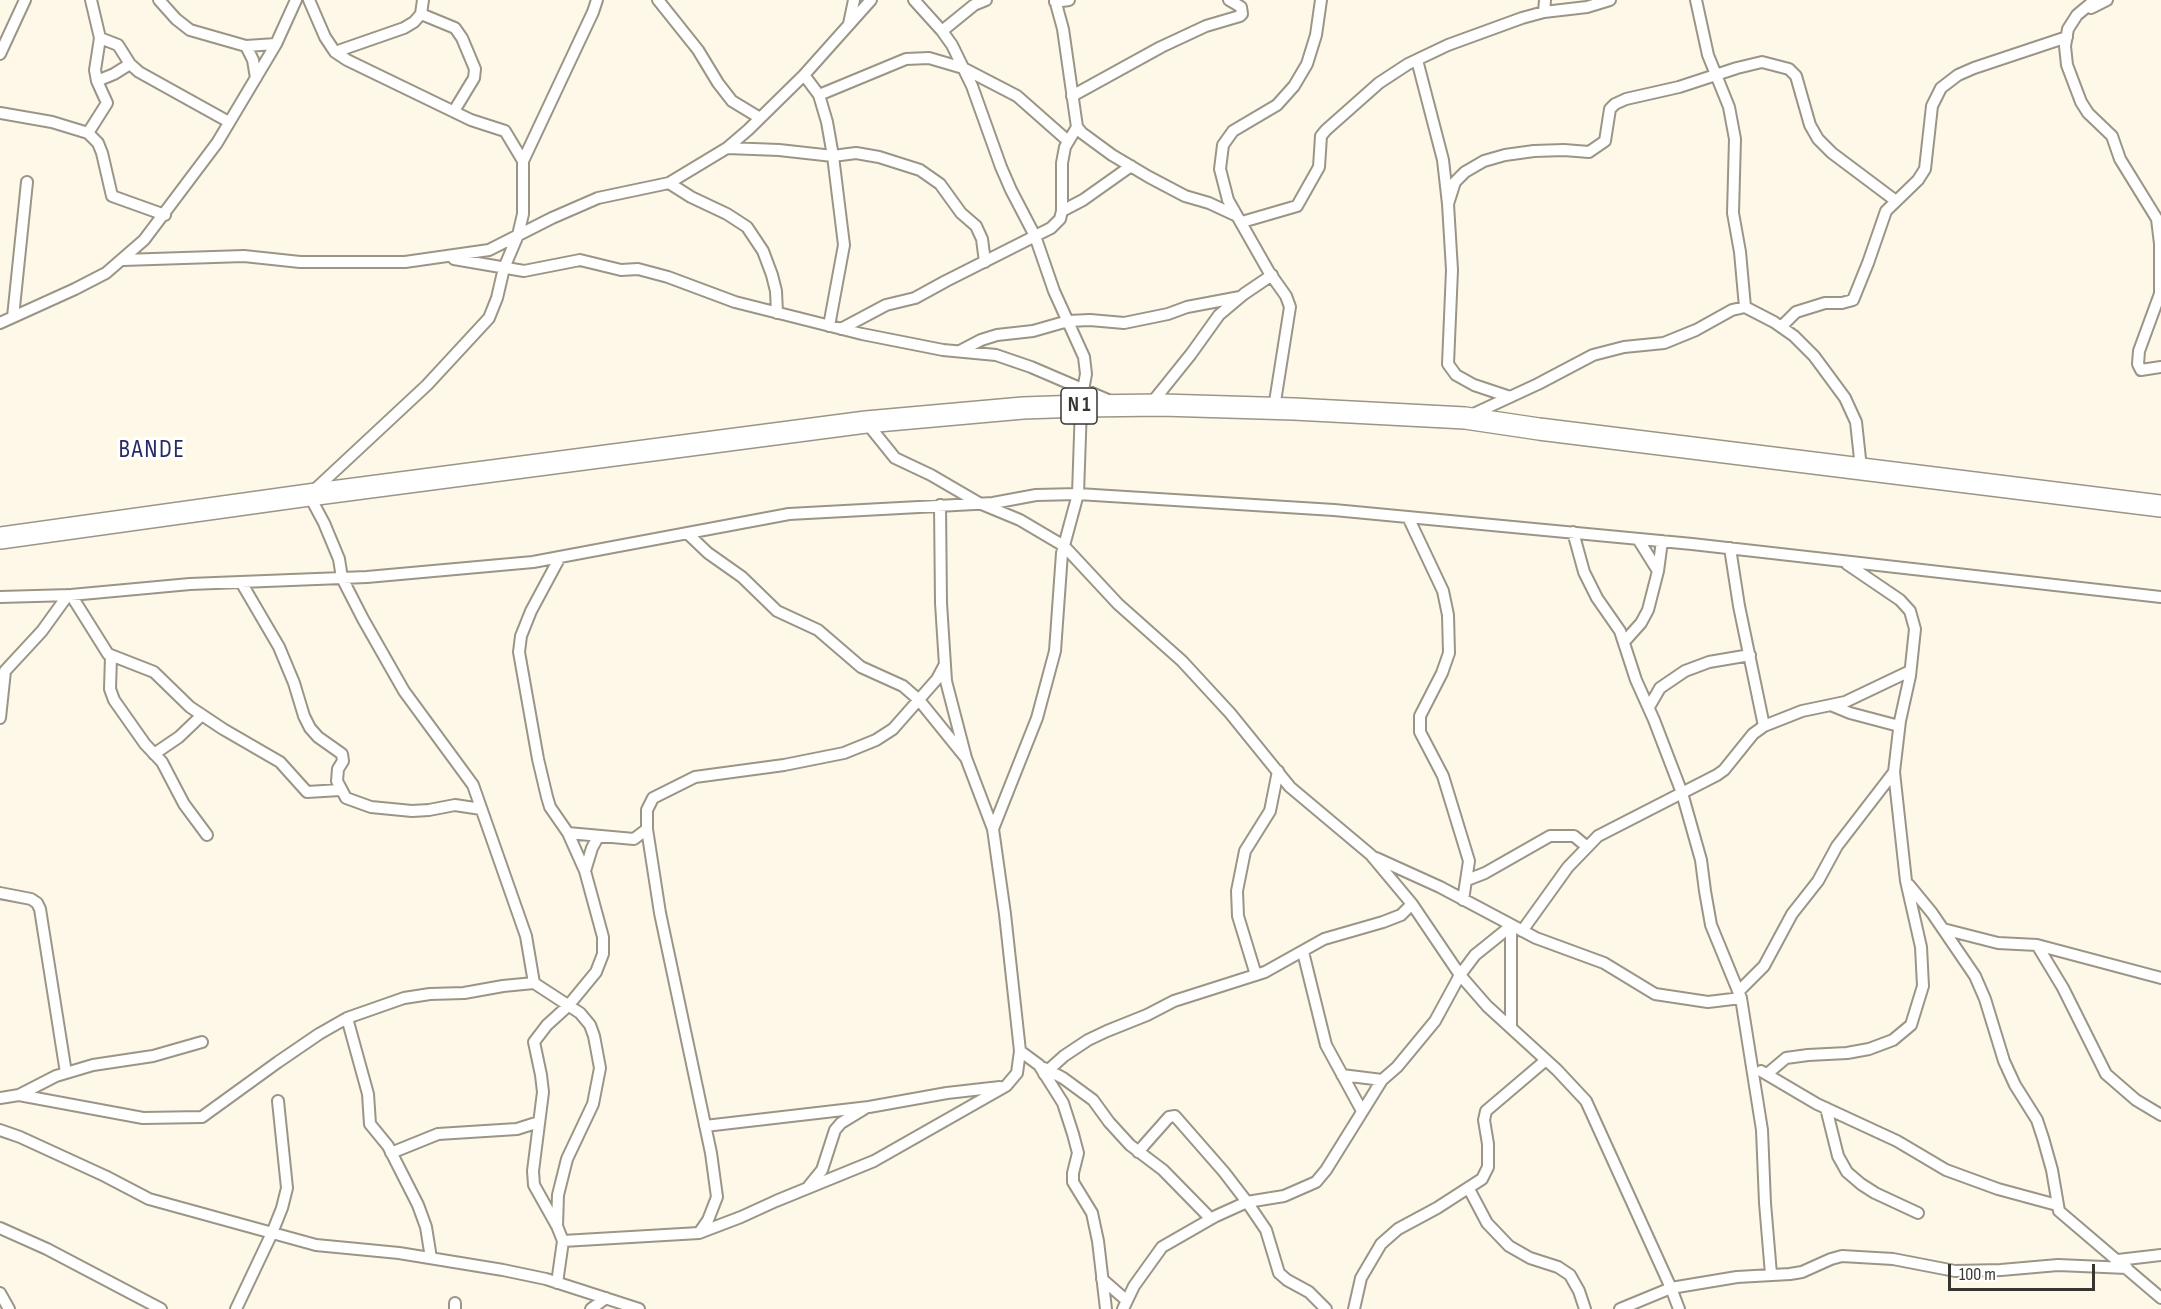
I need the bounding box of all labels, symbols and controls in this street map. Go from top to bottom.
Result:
road number: N 1 [1061,388,1097,424]
district label: BANDE [119,434,185,466]
scale bar [1951,1252,2098,1290]
text: 100 m [1959,1264,1996,1285]

